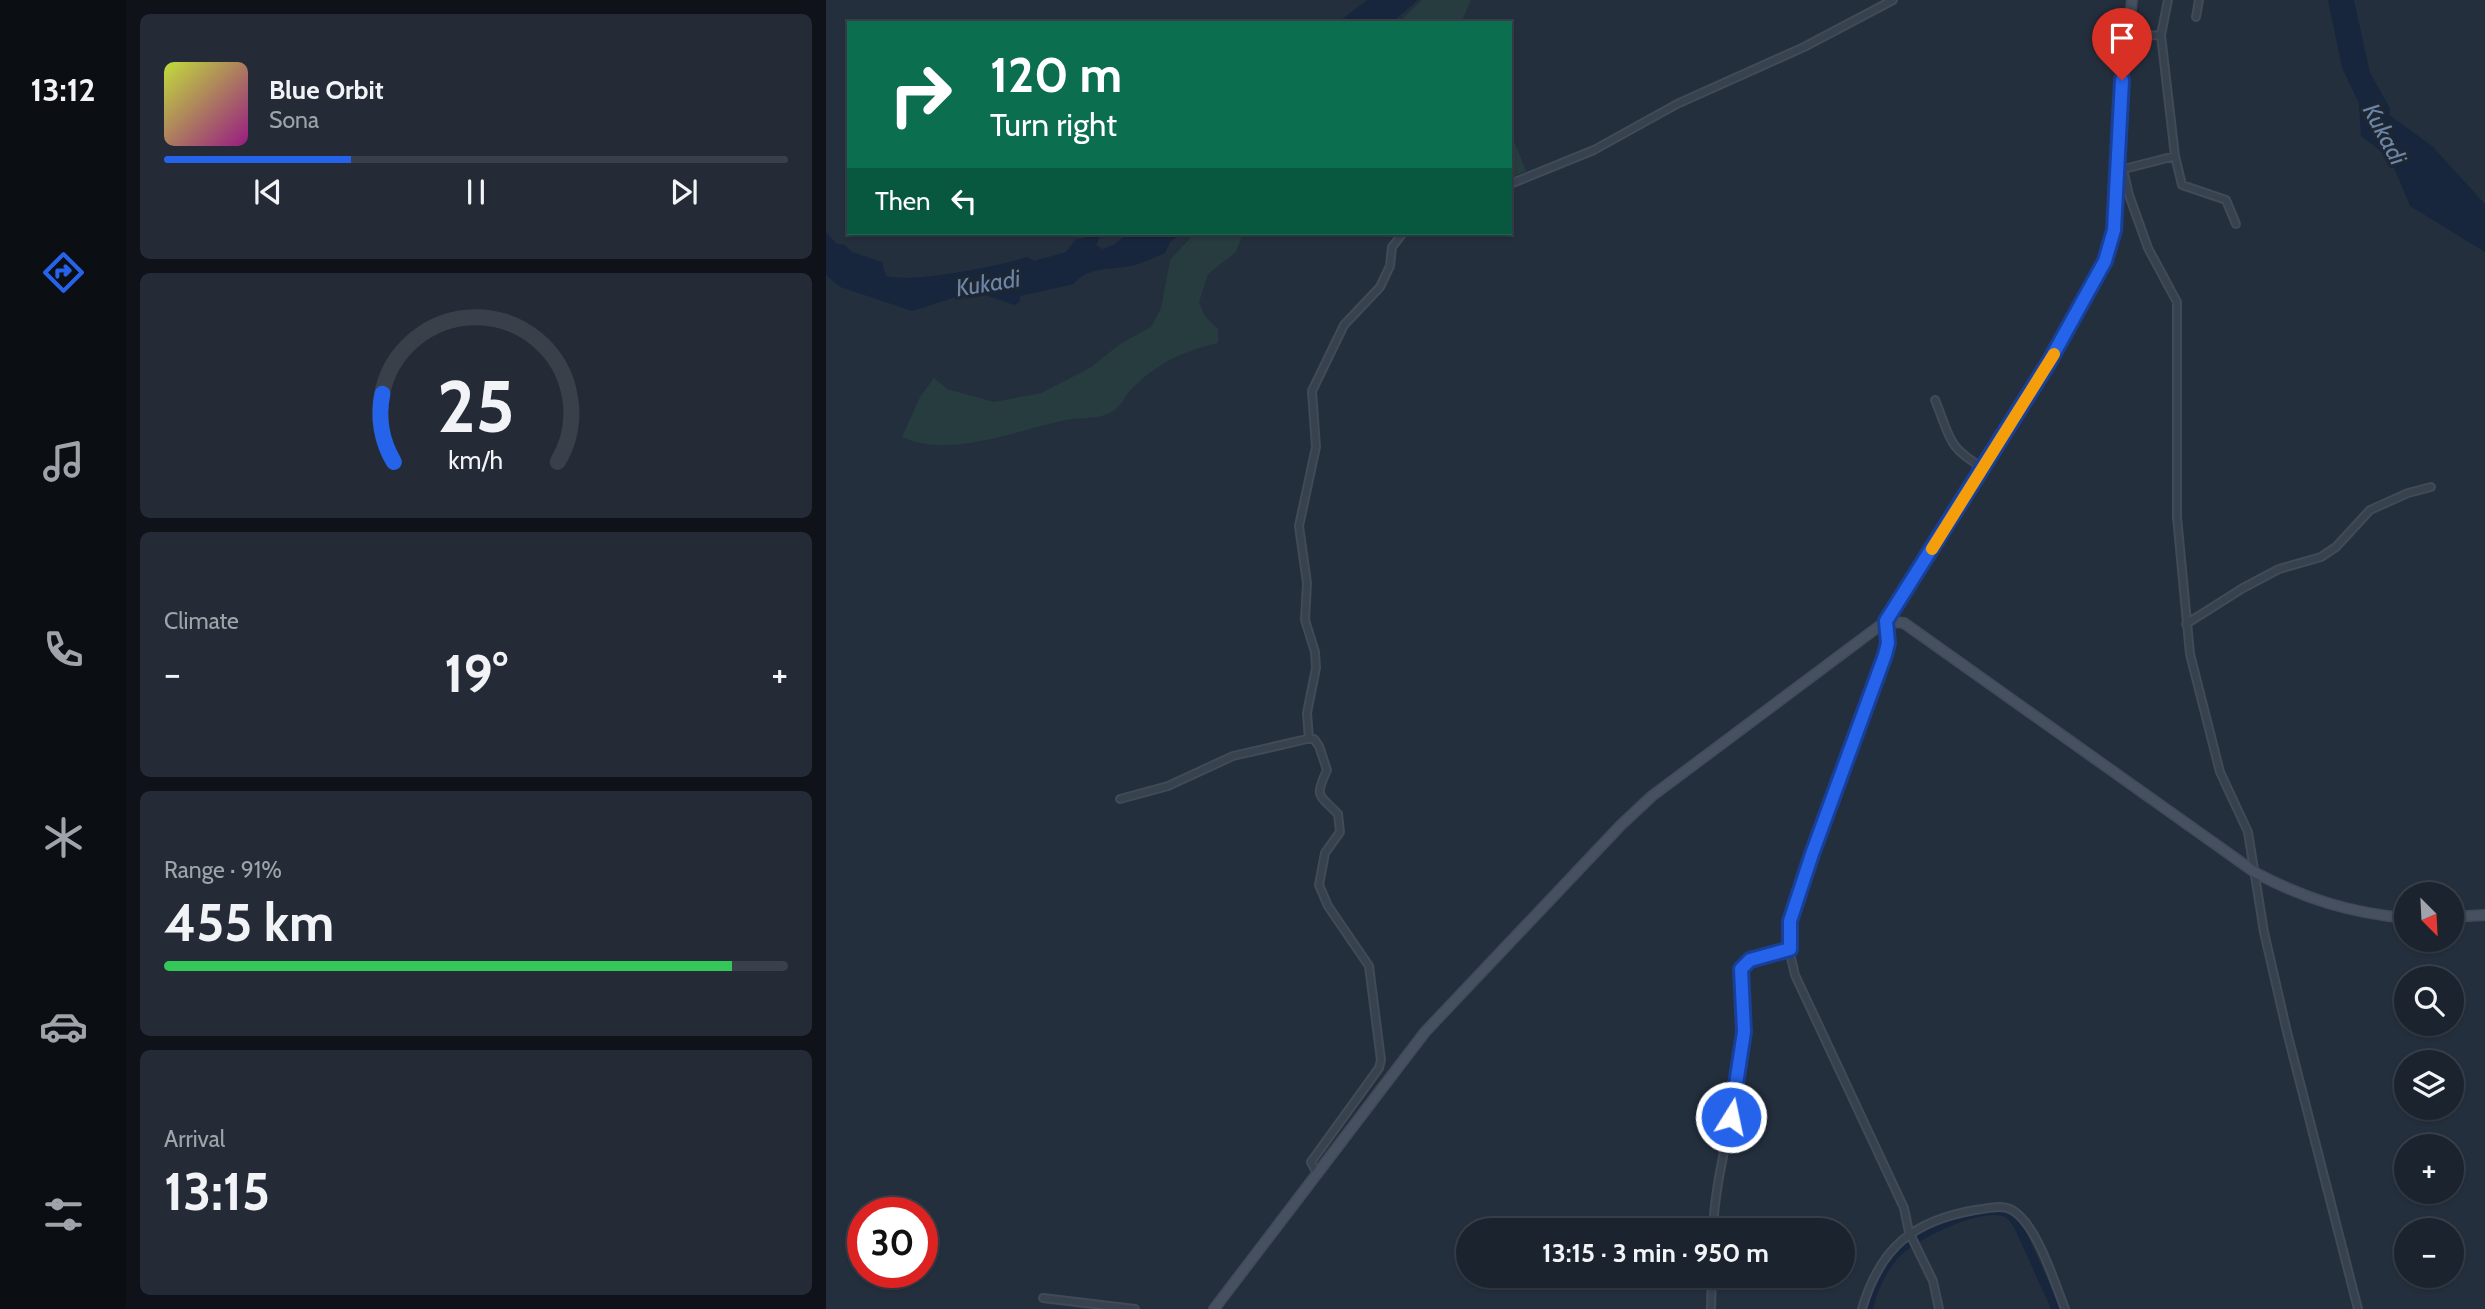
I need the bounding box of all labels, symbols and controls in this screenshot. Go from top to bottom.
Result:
pin [2092,8,2152,80]
icon: arrive [2103,19,2141,57]
text: 120 m [990,45,1122,104]
icon: right [875,49,966,140]
text: 13:12 [31,70,95,109]
text: Blue Orbit [269,74,384,106]
water label: Kukadi [2357,98,2413,170]
text: Turn right [990,105,1117,144]
text: Sona [269,106,319,134]
icon: previous [249,173,287,211]
icon: pause [457,173,495,211]
icon: next [665,173,703,211]
icon: left [945,182,983,220]
text: Then [875,185,931,217]
icon: directions [39,248,88,297]
water label: Kukadi [954,263,1023,302]
text: 25 [437,362,515,450]
icon: music [39,437,88,486]
text: km/h [449,444,503,474]
text: Climate [164,607,239,635]
icon: phone [39,625,88,674]
text: 19° [444,642,508,705]
text: − [164,650,181,697]
text: + [771,650,788,697]
icon: climate [39,813,88,862]
text: Range · 91% [164,856,282,884]
north arrow [2394,882,2464,952]
map controls [2394,882,2464,1288]
text: 455 km [164,891,334,954]
button: search [2394,966,2464,1036]
icon: car [39,1002,88,1051]
button: layers [2394,1050,2464,1120]
position arrow [1694,1080,1768,1154]
text: Arrival [164,1125,225,1153]
button: + [2394,1134,2464,1204]
text: 13:15 [164,1160,270,1223]
icon: filters [39,1190,88,1239]
speed limit sign: 30 [847,1197,938,1288]
button: − [2394,1218,2464,1288]
text: 13:15 · 3 min · 950 m [1542,1237,1769,1269]

